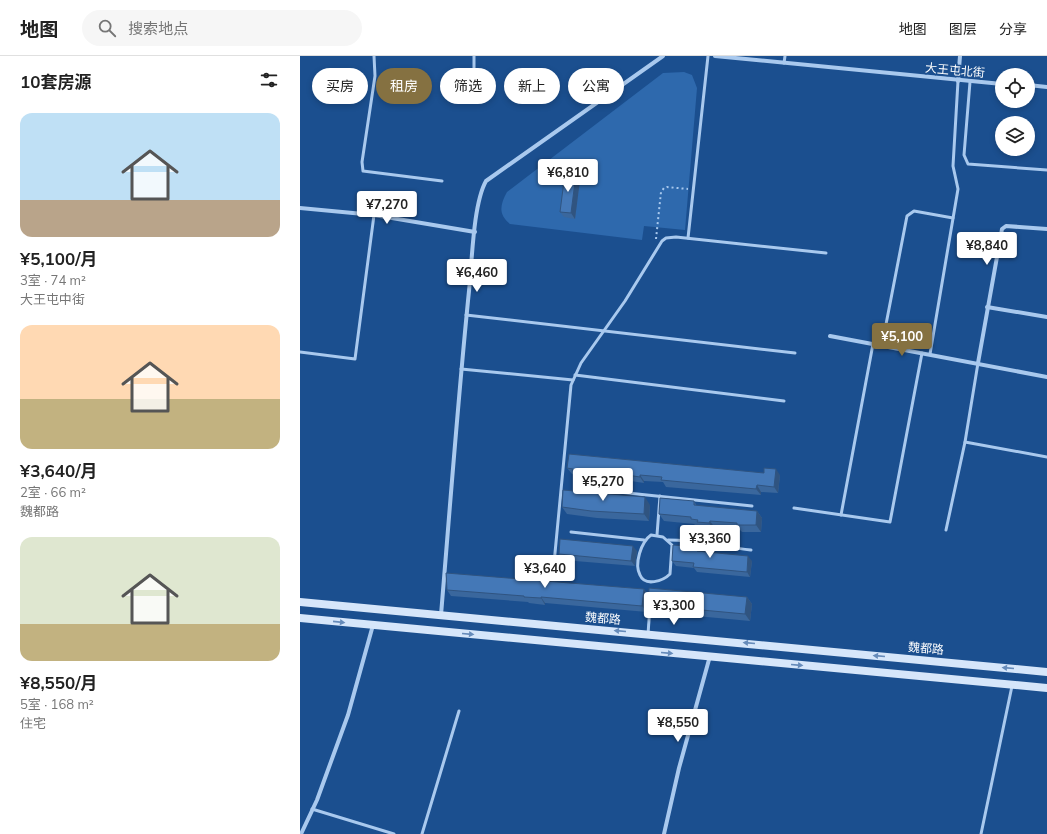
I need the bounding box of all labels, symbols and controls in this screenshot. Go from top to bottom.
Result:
search box [82,10,362,46]
text: 地图 [20,17,58,41]
icon: search [96,17,118,39]
text: 搜索地点 [128,19,188,38]
text: 地图 [899,20,927,38]
text: 图层 [949,20,977,38]
text: 分享 [999,20,1027,38]
street label: 大王屯北街 [924,60,986,80]
chip: 买房 [312,68,368,104]
chip: 租房 [376,68,432,104]
chip: 筛选 [440,68,496,104]
chip: 新上 [504,68,560,104]
chip: 公寓 [568,68,624,104]
map controls [995,68,1035,156]
button: locate [995,68,1035,108]
icon: filters [258,69,280,91]
text: 10套房源 [20,71,91,92]
button: layers [995,116,1035,156]
icon: home [114,139,186,211]
pin: ¥6,810 [535,159,601,193]
text: ¥6,810 [547,164,589,180]
pin: ¥7,270 [354,191,420,225]
text: ¥7,270 [366,196,408,212]
pin: ¥8,840 [954,232,1020,266]
text: ¥8,840 [966,237,1008,253]
text: ¥5,100/月 [20,248,98,269]
pin: ¥6,460 [444,259,510,293]
text: ¥6,460 [456,264,498,280]
text: 3室 · 74 m² [20,272,86,288]
text: 大王屯中街 [20,291,85,307]
pin: ¥5,100 [869,323,935,357]
text: ¥5,100 [881,328,923,344]
icon: home [114,351,186,423]
text: ¥3,640/月 [20,460,98,481]
pin: ¥5,270 [570,468,636,502]
text: ¥5,270 [582,473,624,489]
text: 2室 · 66 m² [20,484,86,500]
text: 魏都路 [20,503,59,519]
pin: ¥3,360 [677,525,743,559]
text: ¥3,360 [689,530,731,546]
pin: ¥3,640 [512,555,578,589]
text: ¥3,640 [524,560,566,576]
icon: home [114,563,186,635]
pin: ¥3,300 [641,592,707,626]
text: ¥3,300 [653,597,695,613]
street label: 魏都路 [584,609,622,627]
one-way arrow [333,618,345,625]
one-way arrow [614,628,626,635]
one-way arrow [462,631,474,637]
street label: 魏都路 [907,639,945,657]
one-way arrow [743,640,755,647]
one-way arrow [661,649,673,656]
one-way arrow [873,652,885,659]
one-way arrow [791,661,803,668]
one-way arrow [1002,665,1014,671]
text: ¥8,550/月 [20,672,98,693]
text: 5室 · 168 m² [20,696,94,712]
pin: ¥8,550 [645,709,711,743]
text: ¥8,550 [657,714,699,730]
text: 住宅 [20,715,46,731]

